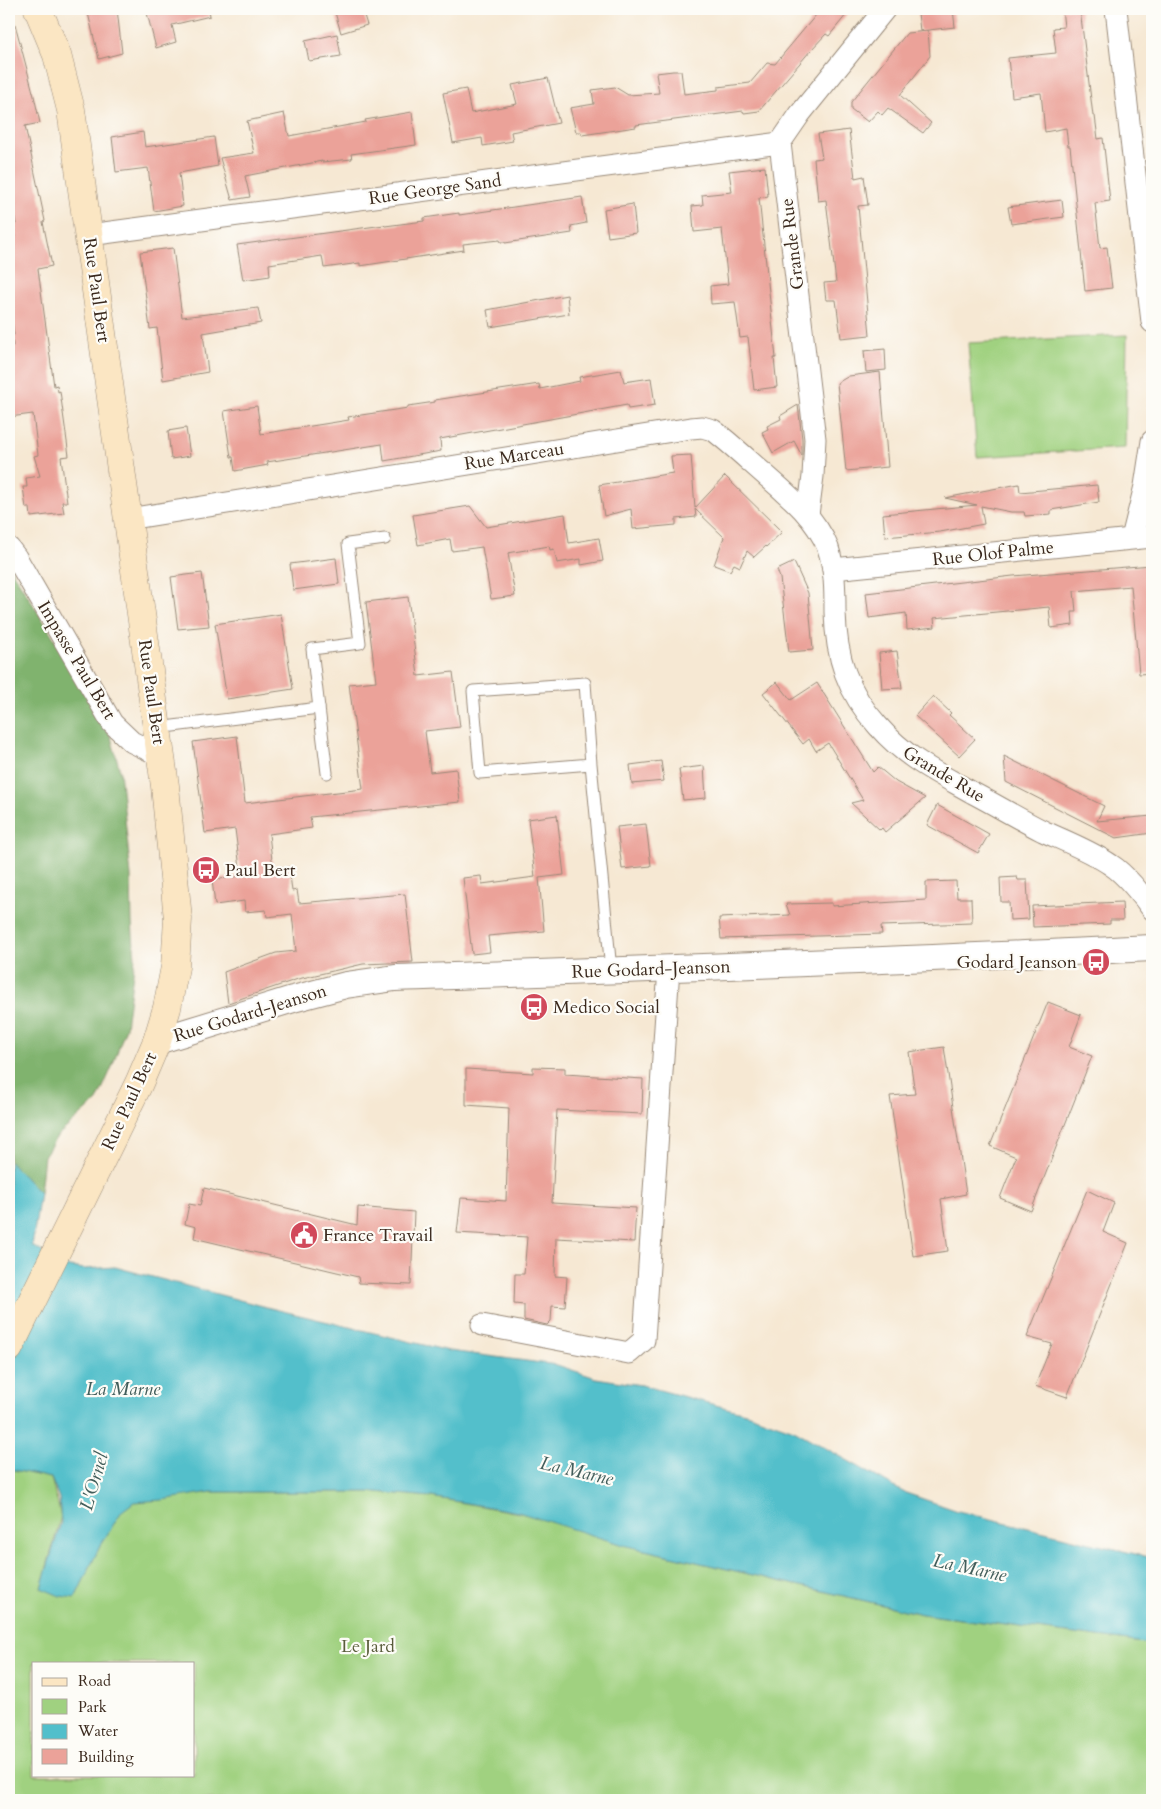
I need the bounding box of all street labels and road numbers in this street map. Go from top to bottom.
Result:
street label: Rue George Sand [367,168,503,211]
street label: Grande Rue [774,197,811,291]
street label: Rue Paul Bert [77,236,116,344]
street label: Rue Marceau [462,436,566,477]
street label: Rue Olof Palme [931,535,1055,572]
street label: Impasse Paul Bert [31,596,122,724]
street label: Rue Paul Bert [132,638,171,746]
street label: Grande Rue [898,740,990,809]
street label: Rue Godard-Jeanson [571,954,732,985]
street label: Rue Godard-Jeanson [170,978,331,1049]
street label: Rue Paul Bert [96,1048,163,1154]

